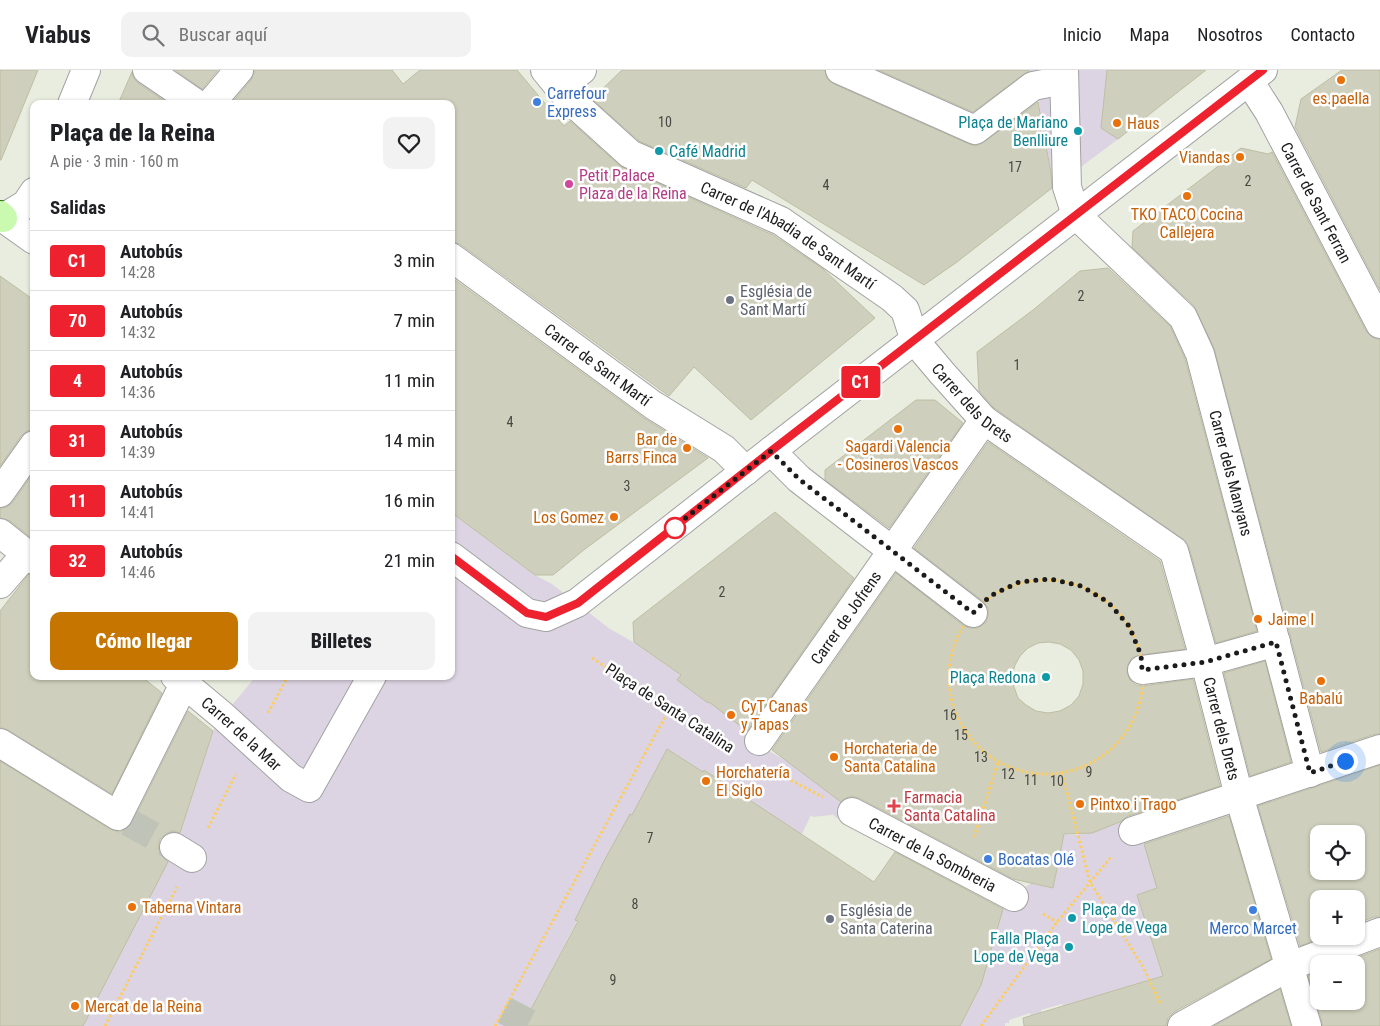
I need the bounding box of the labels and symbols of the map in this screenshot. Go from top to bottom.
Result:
marker: es.paella [1335,74,1347,86]
place label: Carrefour Express [547,84,607,121]
place label: es.paella [1312,89,1370,108]
marker: Carrefour Express [531,96,543,108]
place label: Plaça de Mariano Benlliure [958,113,1068,150]
house number: 10 [658,114,672,130]
place label: Haus [1127,114,1160,133]
marker: Haus [1111,117,1123,129]
marker: Plaça de Mariano Benlliure [1072,125,1084,137]
street label: Carrer de Sant Ferran [1277,139,1356,266]
place label: Café Madrid [669,142,746,161]
marker: Café Madrid [653,145,665,157]
place label: Viandas [1179,148,1230,167]
marker: Viandas [1234,151,1246,163]
house number: 17 [1008,159,1022,175]
place label: Petit Palace Plaza de la Reina [579,166,687,203]
house number: 2 [1245,173,1252,189]
street label: Carrer de l'Abadia de Sant Martí [698,177,880,294]
house number: 4 [823,177,830,193]
marker: Petit Palace Plaza de la Reina [563,178,575,190]
marker: TKO TACO Cocina Callejera [1181,190,1193,202]
place label: TKO TACO Cocina Callejera [1131,205,1243,242]
place label: Església de Sant Martí [740,282,812,319]
house number: 2 [1078,288,1085,304]
marker: Església de Sant Martí [724,294,736,306]
street label: Carrer de Sant Martí [541,319,656,411]
house number: 1 [1014,357,1020,373]
street label: Carrer dels Drets [928,359,1016,446]
line badge: C1 [838,366,884,398]
street label: Carrer dels Manyans [1206,408,1257,538]
house number: 4 [507,414,514,430]
marker: Sagardi Valencia - Cosineros Vascos [892,423,904,435]
place label: Bar de Barrs Finca [606,430,677,467]
place label: Sagardi Valencia - Cosineros Vascos [838,437,958,474]
marker: Bar de Barrs Finca [681,442,693,454]
house number: 3 [624,478,630,494]
place label: Los Gomez [533,508,604,527]
marker: Los Gomez [608,511,620,523]
unlabelled marker [664,517,686,539]
street label: Carrer de Jofrens [806,567,885,668]
house number: 2 [719,584,726,600]
place label: Jaime I [1268,610,1314,629]
marker: Jaime I [1252,613,1264,625]
street label: Plaça de Santa Catalina [602,659,738,757]
place label: Plaça Redona [950,668,1036,687]
marker: Plaça Redona [1040,671,1052,683]
street label: Carrer dels Drets [1200,675,1244,782]
marker: Babalú [1315,675,1327,687]
place label: Babalú [1299,689,1343,708]
street label: Carrer de la Mar [198,693,286,774]
place label: CyT Canas y Tapas [741,697,808,734]
house number: 16 [943,707,957,723]
marker: CyT Canas y Tapas [725,709,737,721]
house number: 15 [954,727,968,743]
place label: Horchateria de Santa Catalina [844,739,937,776]
house number: 13 [974,749,988,765]
your location [1333,749,1358,774]
marker: Horchateria de Santa Catalina [828,751,840,763]
place label: Horchatería El Siglo [716,763,790,800]
house number: 9 [1086,764,1092,780]
house number: 12 [1001,766,1015,782]
house number: 11 [1024,772,1038,788]
house number: 10 [1050,773,1064,789]
marker: Horchatería El Siglo [700,775,712,787]
place label: Farmacia Santa Catalina [904,788,996,825]
place label: Pintxo i Trago [1090,795,1177,814]
marker: Pintxo i Trago [1074,798,1086,810]
marker: Farmacia Santa Catalina [888,800,900,812]
street label: Carrer de la Sombreria [866,813,1000,896]
house number: 7 [647,830,654,846]
place label: Bocatas Olé [998,850,1074,869]
marker: Bocatas Olé [982,853,994,865]
house number: 8 [632,896,639,912]
place label: Taberna Vintara [142,898,241,917]
place label: Plaça de Lope de Vega [1082,900,1168,937]
marker: Taberna Vintara [126,901,138,913]
place label: Església de Santa Caterina [840,901,933,938]
marker: Merco Marcet [1247,904,1259,916]
marker: Plaça de Lope de Vega [1066,912,1078,924]
marker: Església de Santa Caterina [824,913,836,925]
place label: Merco Marcet [1209,919,1297,938]
place label: Falla Plaça Lope de Vega [974,929,1059,966]
marker: Falla Plaça Lope de Vega [1063,941,1075,953]
house number: 9 [610,972,616,988]
place label: Mercat de la Reina [85,997,202,1016]
marker: Mercat de la Reina [69,1000,81,1012]

